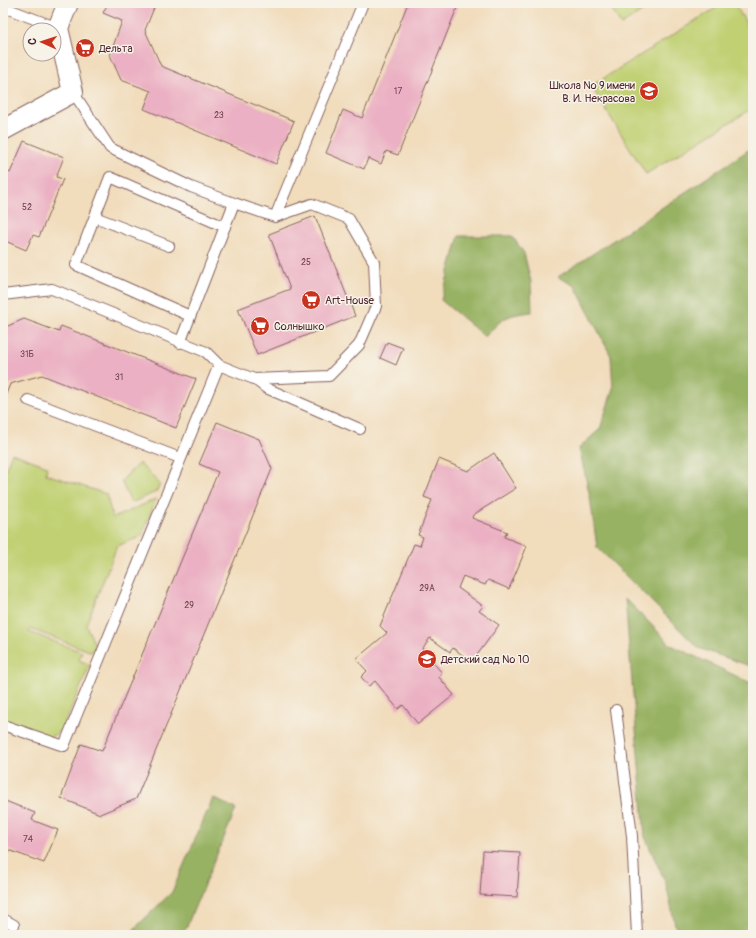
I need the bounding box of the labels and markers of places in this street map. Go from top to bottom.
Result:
supermarket icon: Дельта [74,37,96,59]
place label: Дельта [98,42,133,55]
place label: Школа № 9 имени В. И. Некрасова [549,79,635,105]
school or university icon: Школа № 9 имени В. И. Некрасова [638,80,660,102]
supermarket icon: Art-House [300,289,322,311]
place label: Art-House [325,294,375,307]
supermarket icon: Солнышко [249,315,271,337]
place label: Солнышко [274,320,325,333]
school or university icon: Детский сад № 10 [416,648,438,670]
place label: Детский сад № 10 [440,653,530,666]

